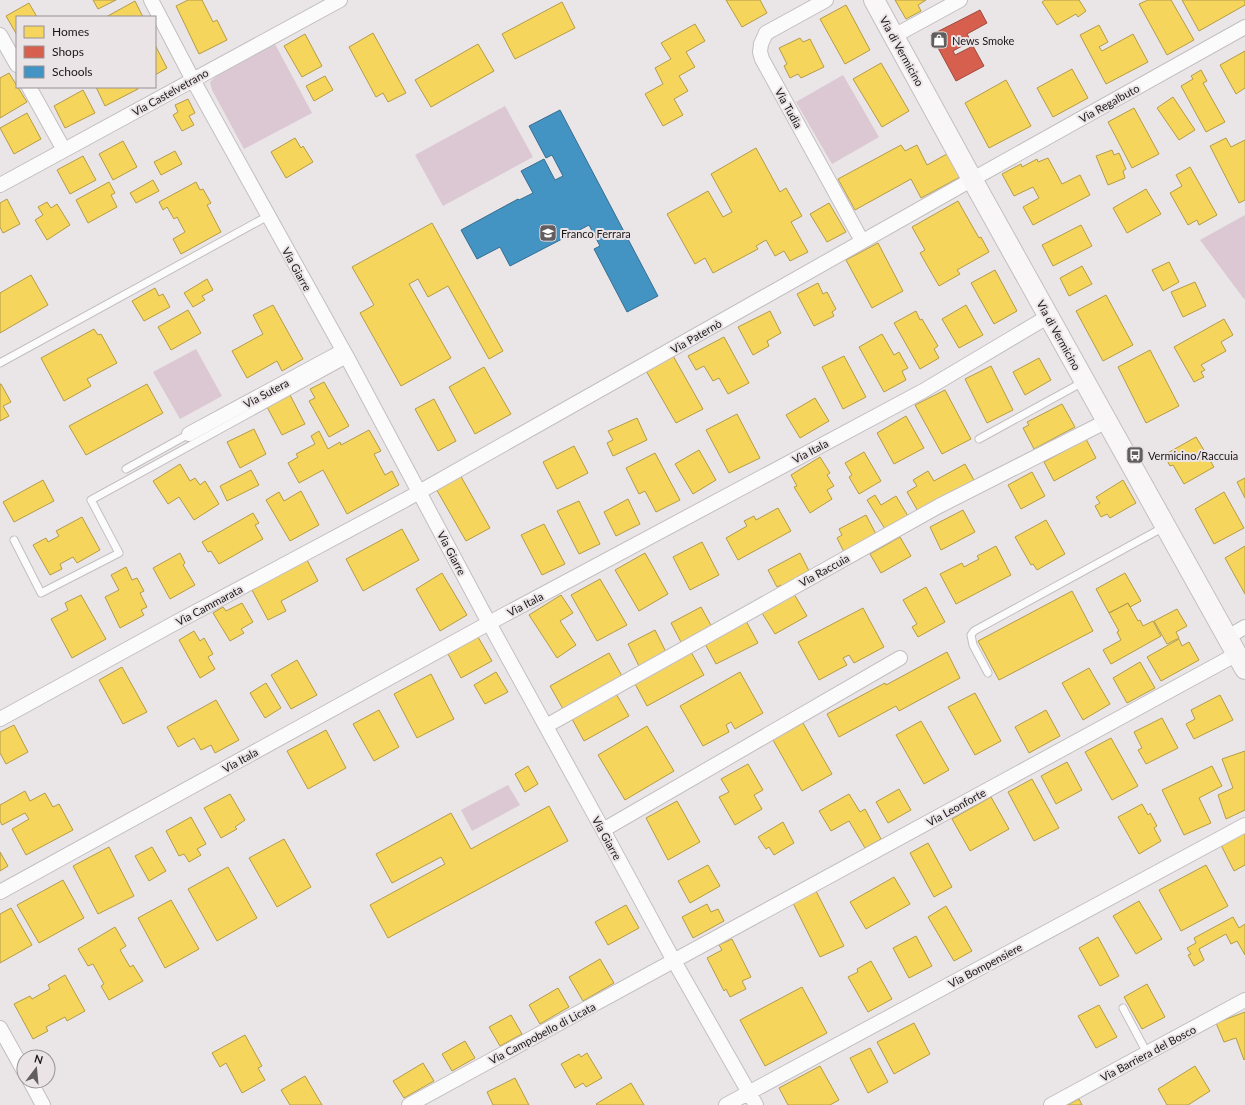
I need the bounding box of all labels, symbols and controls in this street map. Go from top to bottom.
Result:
street label: Via di Vermicino [877,14,927,88]
legend [16,16,156,88]
text: Homes [52,24,89,39]
shop icon: News Smoke [929,30,949,50]
place label: News Smoke [952,34,1015,47]
text: Shops [52,44,84,59]
text: Schools [52,64,93,79]
street label: Via Castelvetrano [130,66,210,118]
street label: Via Regalbuto [1077,81,1141,125]
street label: Via Tudia [773,86,805,130]
school or university icon: Franco Ferrara [538,223,558,243]
place label: Franco Ferrara [561,227,631,240]
street label: Via Giarre [280,245,314,293]
street label: Via di Vermicino [1034,298,1084,372]
street label: Via Paternò [668,316,724,356]
street label: Via Sutera [241,376,291,410]
street label: Via Itala [790,436,830,466]
bus stop icon: Vermicino/Raccuia [1125,445,1145,465]
place label: Vermicino/Raccuia [1148,449,1238,462]
street label: Via Giarre [435,529,469,577]
street label: Via Raccuia [797,551,851,589]
street label: Via Cammarata [174,582,244,628]
street label: Via Itala [505,589,545,619]
street label: Via Itala [220,745,260,775]
street label: Via Leonforte [924,785,988,829]
street label: Via Giarre [590,814,624,862]
street label: Via Bompensiere [946,940,1024,990]
street label: Via Campobello di Licata [486,999,598,1067]
street label: Via Barriera del Bosco [1098,1022,1198,1084]
north arrow [16,1049,56,1089]
text: N [33,1051,45,1066]

